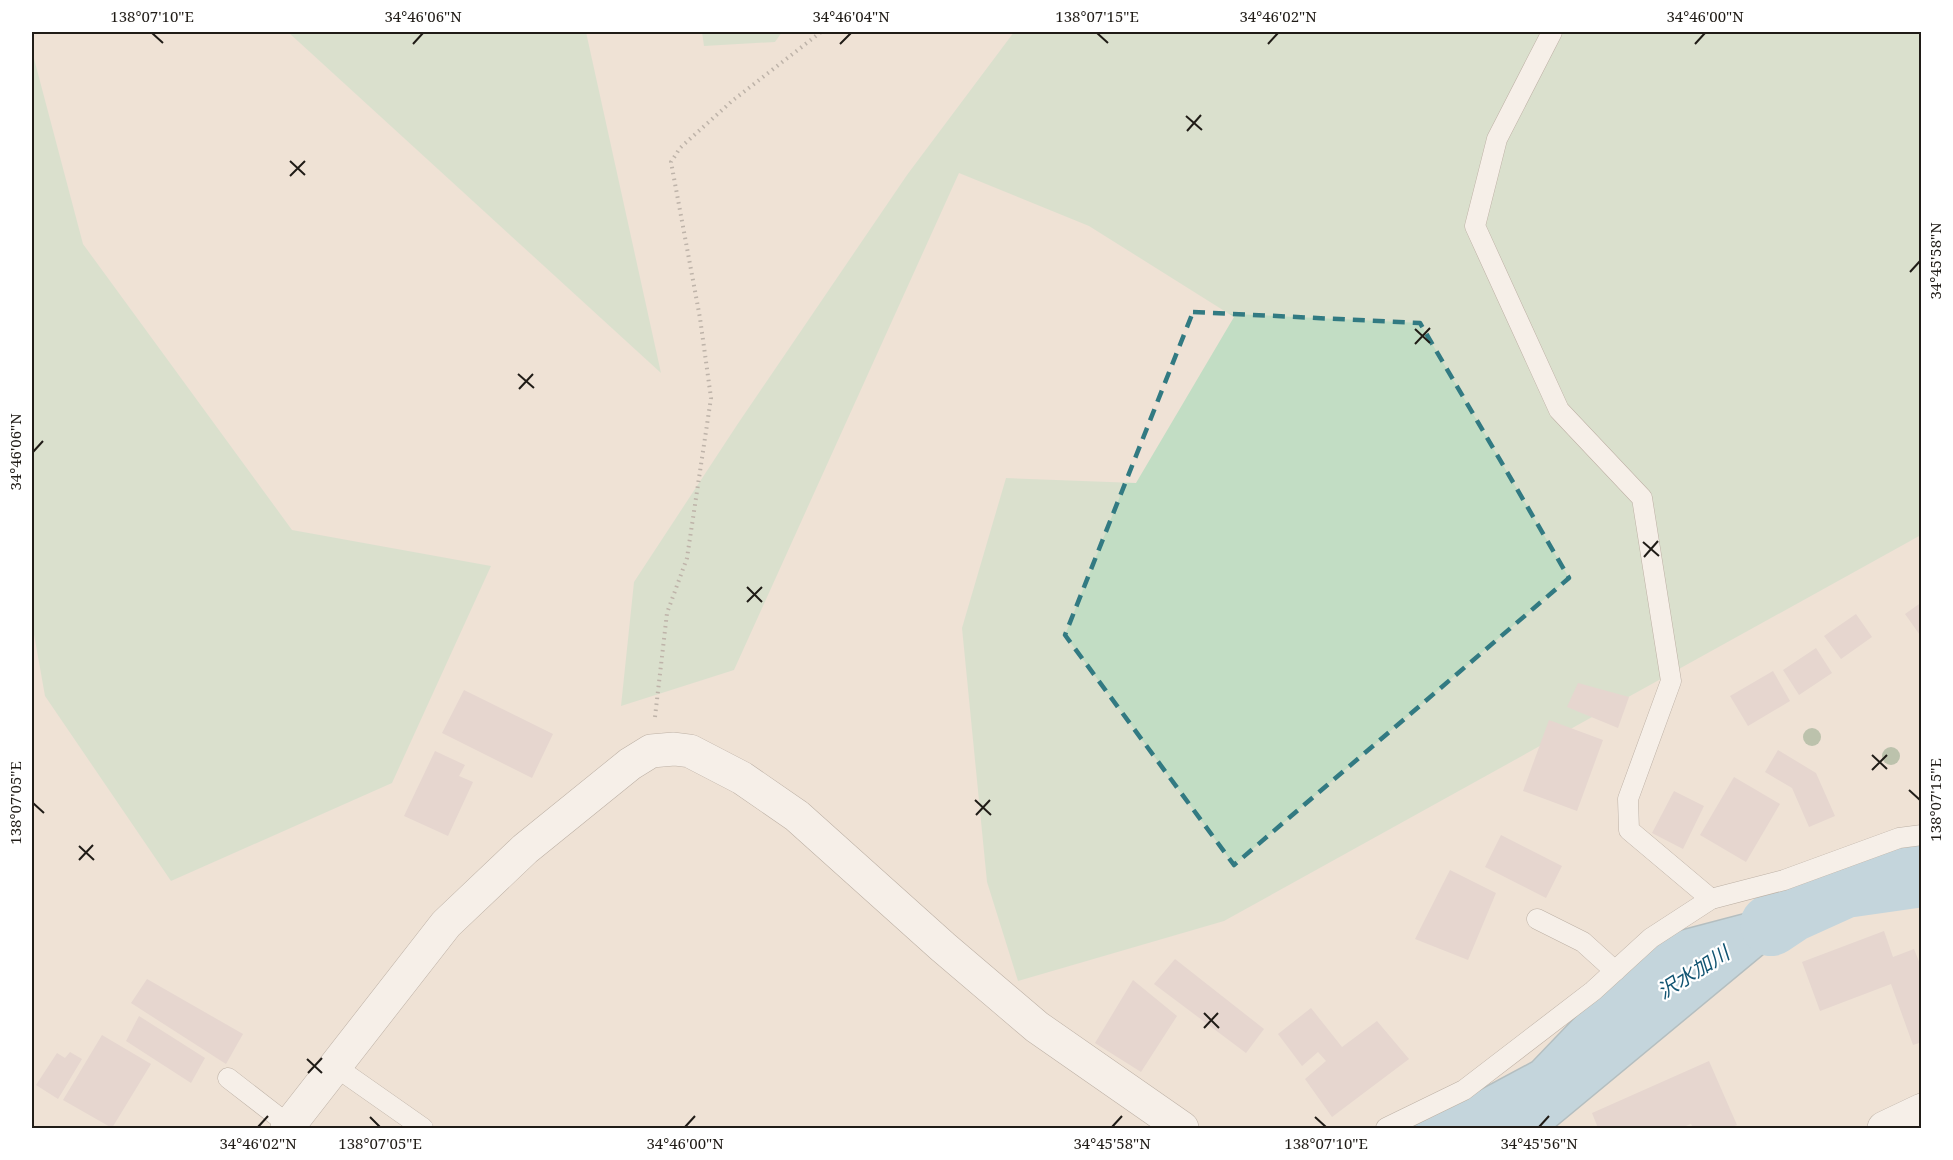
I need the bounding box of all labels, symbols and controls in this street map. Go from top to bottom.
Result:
text: 138°07'10"E [110,6,194,26]
text: 34°46'06"N [384,6,462,26]
text: 34°46'04"N [812,6,890,26]
text: 138°07'15"E [1055,6,1139,26]
text: 34°46'02"N [1239,6,1317,26]
text: 34°46'00"N [1666,6,1744,26]
text: 34°45'58"N [1925,222,1945,300]
text: 34°46'06"N [5,413,25,491]
text: 138°07'15"E [1925,758,1945,842]
text: 138°07'05"E [5,761,25,845]
water label: 沢水加川 [1652,938,1736,1005]
text: 34°46'02"N [219,1133,297,1153]
text: 138°07'05"E [338,1133,422,1153]
text: 34°46'00"N [646,1133,724,1153]
text: 34°45'58"N [1073,1133,1151,1153]
text: 138°07'10"E [1284,1133,1368,1153]
text: 34°45'56"N [1500,1133,1578,1153]

